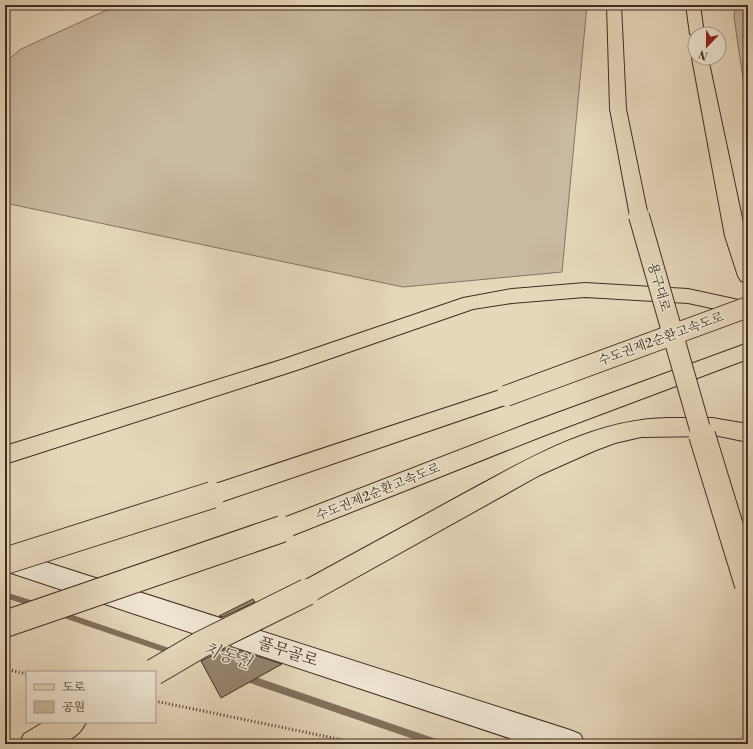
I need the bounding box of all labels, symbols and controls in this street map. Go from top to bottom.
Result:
north arrow [687,26,727,66]
text: N [697,46,710,62]
street label: 용구대로 [644,261,674,314]
street label: 수도권제2순환고속도로 [596,309,727,369]
street label: 수도권제2순환고속도로 [313,460,443,524]
street label: 풀무골로 [256,633,321,671]
water label: 치동천 [200,638,255,675]
legend [26,671,156,723]
text: 도로 [62,680,86,695]
text: 공원 [62,700,85,715]

